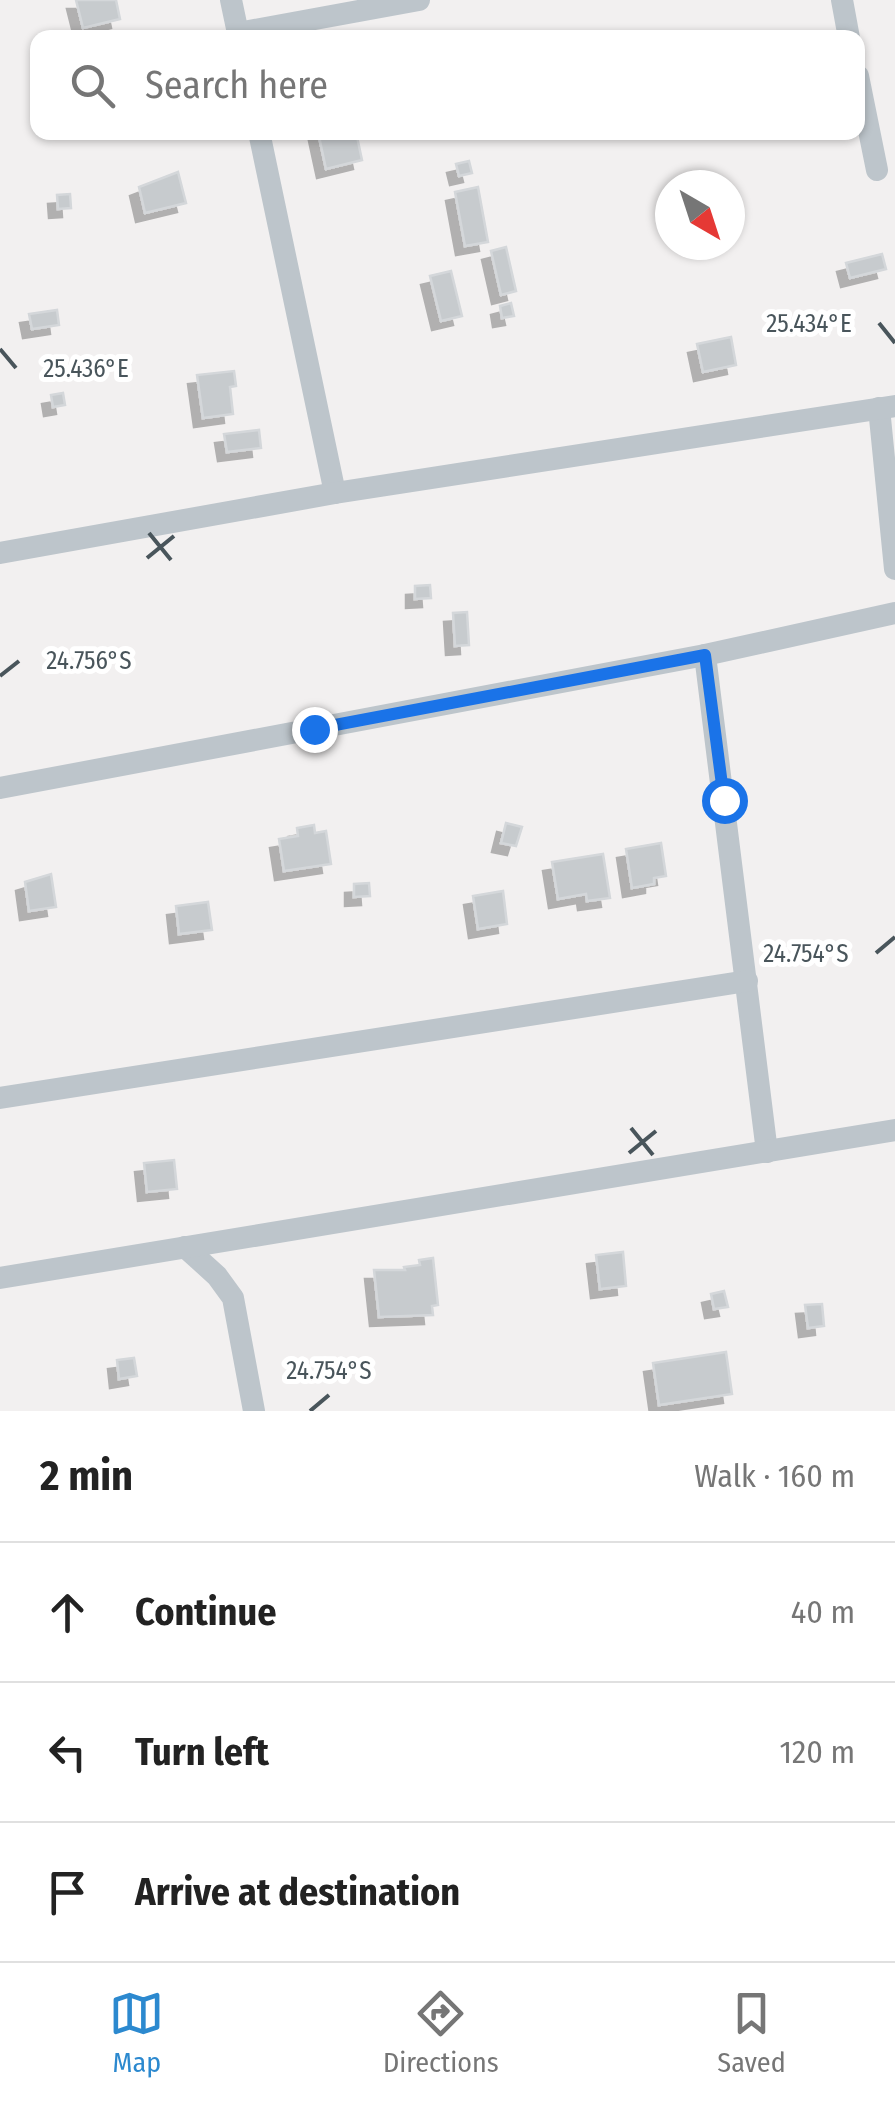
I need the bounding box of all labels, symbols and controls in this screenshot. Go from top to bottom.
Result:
search box [30,30,865,140]
icon: search [65,58,120,113]
text: Search here [145,62,328,108]
north arrow [655,170,745,260]
text: 25.434°E [766,309,852,339]
text: 25.436°E [43,354,129,384]
text: 24.756°S [46,646,132,676]
route end [292,707,338,753]
route start [702,778,748,824]
text: 24.754°S [763,939,849,969]
text: 24.754°S [286,1356,372,1386]
text: 2 min [40,1451,133,1501]
text: Walk · 160 m [694,1457,855,1495]
icon: ahead [40,1585,95,1640]
text: Continue [135,1589,276,1635]
text: 40 m [791,1593,855,1631]
icon: left [40,1725,95,1780]
text: Turn left [135,1729,269,1775]
text: 120 m [780,1733,855,1771]
icon: arrive [40,1865,95,1920]
text: Arrive at destination [135,1869,460,1915]
tab: Map [109,1986,164,2079]
tab: Directions [383,1986,499,2079]
tab: Saved [717,1986,786,2079]

